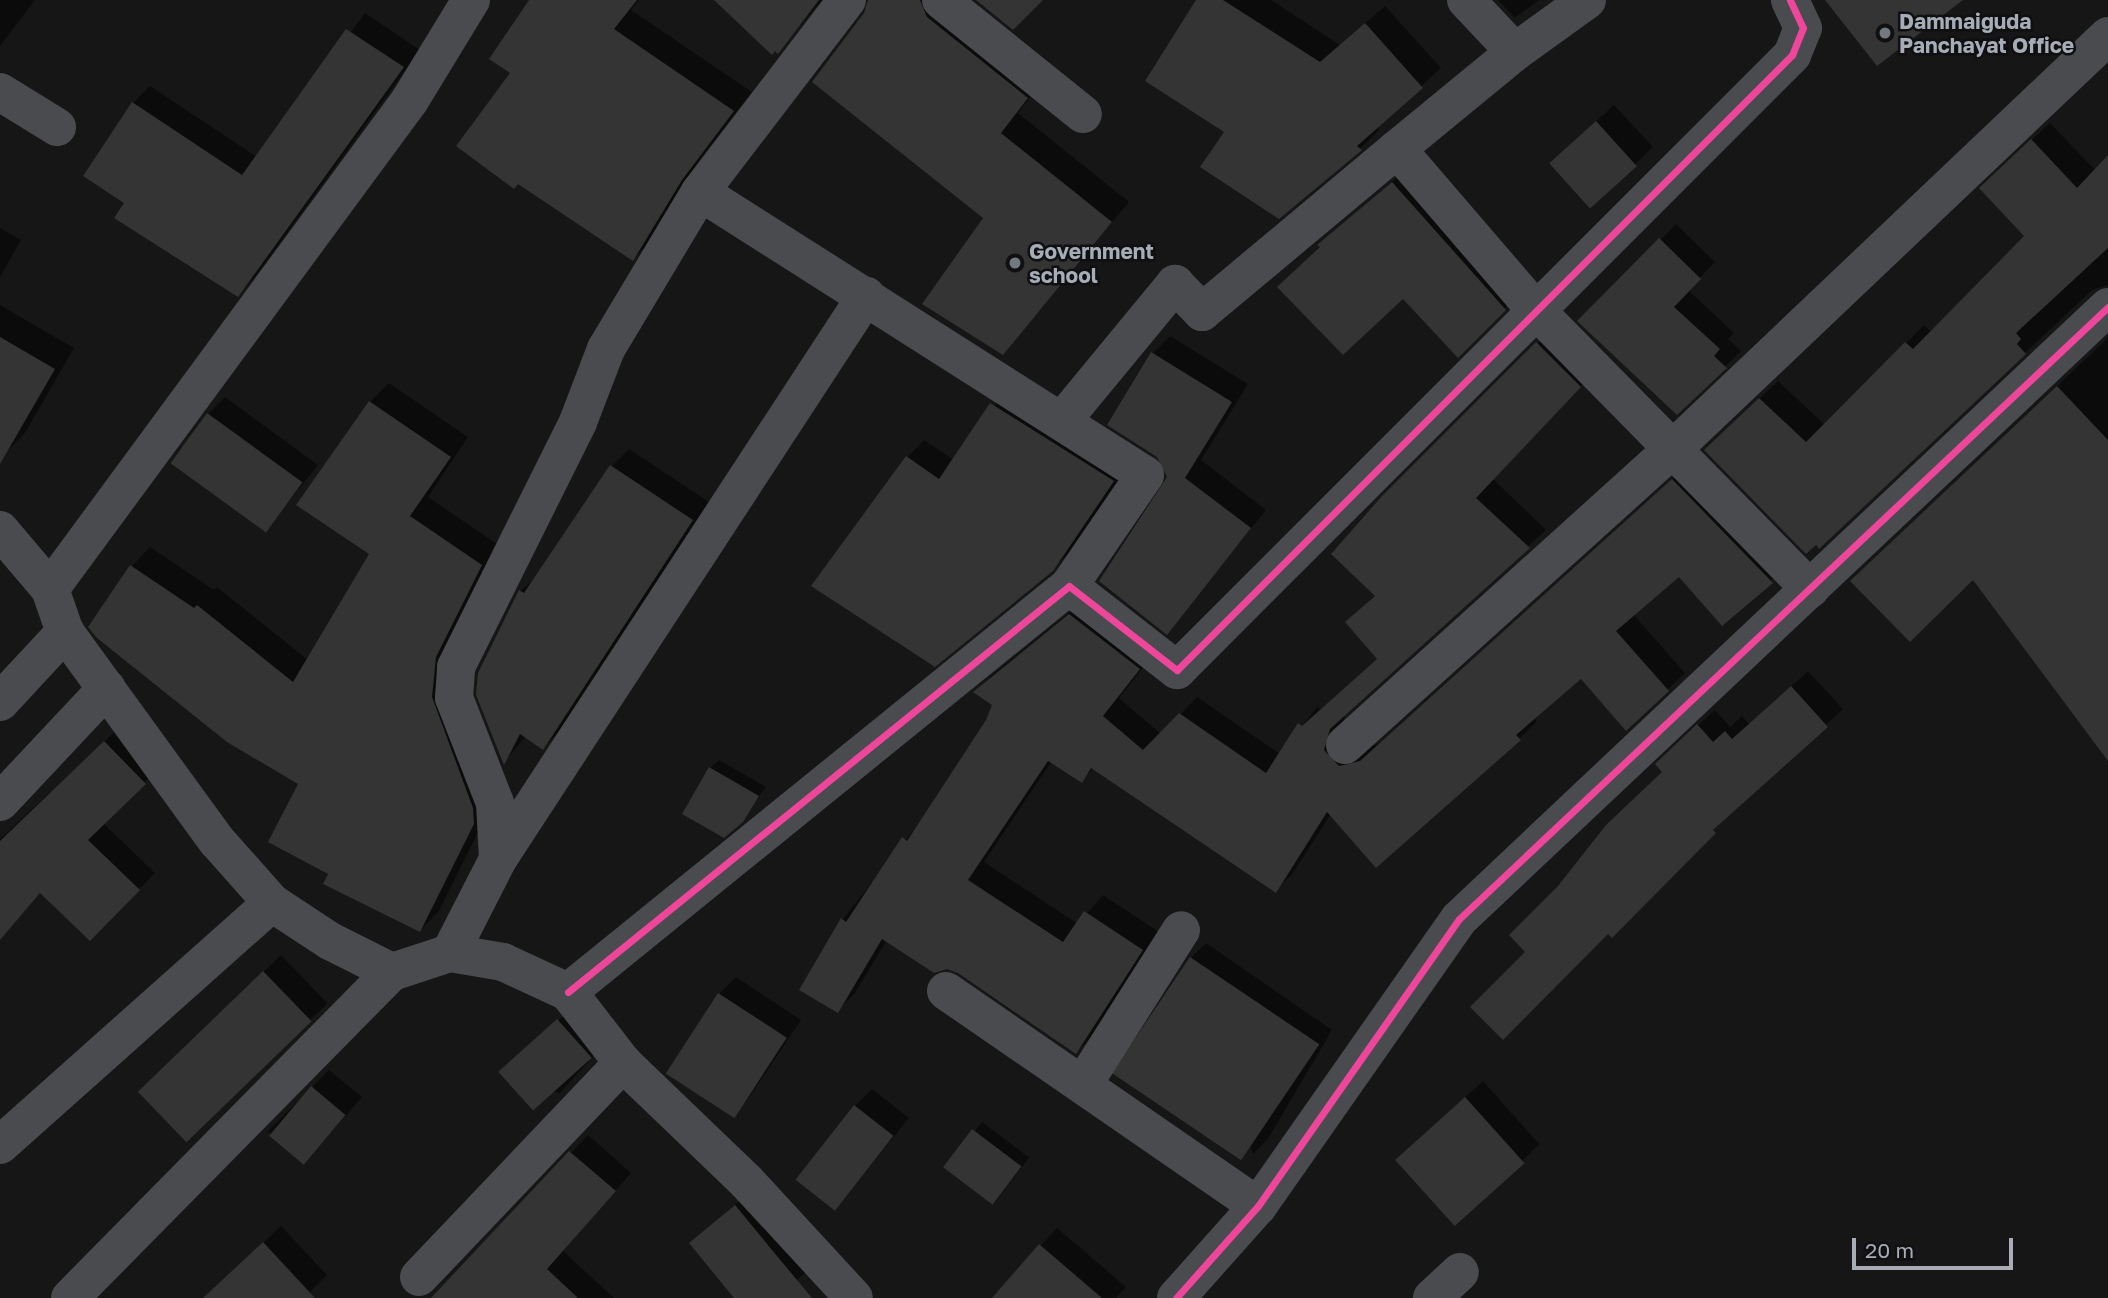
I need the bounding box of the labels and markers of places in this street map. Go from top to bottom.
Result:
place label: Dammaiguda Panchayat Office [1899,8,2074,58]
marker: Dammaiguda Panchayat Office [1877,25,1893,41]
place label: Government school [1029,238,1154,288]
marker: Government school [1007,255,1023,271]

